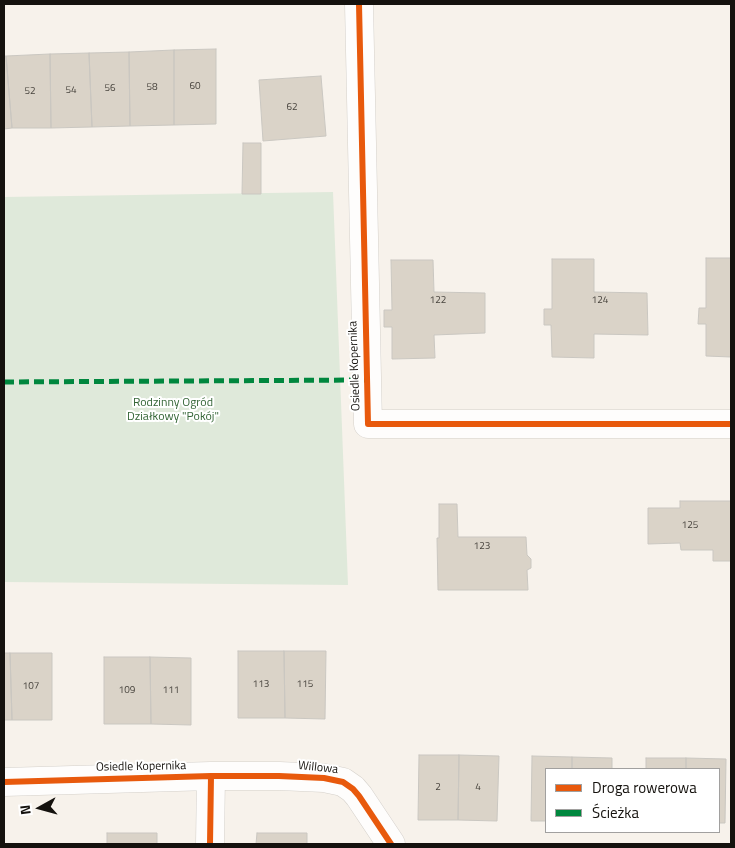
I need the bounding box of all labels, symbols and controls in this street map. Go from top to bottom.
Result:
house number: 60 [189,81,201,93]
house number: 58 [146,82,158,94]
house number: 56 [104,83,116,95]
house number: 54 [65,85,77,97]
house number: 52 [24,86,36,98]
house number: 62 [286,102,298,114]
house number: 122 [430,295,446,307]
house number: 124 [592,295,608,307]
street label: Osiedle Kopernika [346,321,364,411]
park label: Rodzinny Ogród Działkowy "Pokój" [127,396,219,424]
house number: 125 [682,520,698,532]
house number: 123 [474,541,490,553]
house number: 113 [253,679,269,691]
house number: 115 [297,679,313,691]
house number: 107 [23,681,39,693]
house number: 109 [119,685,135,697]
house number: 111 [163,685,179,697]
street label: Osiedle Kopernika [96,759,186,775]
street label: Willowa [297,759,339,777]
legend [545,768,720,833]
text: Droga rowerowa [592,776,697,799]
house number: 2 [435,782,441,794]
house number: 4 [475,782,481,794]
north arrow [15,783,65,833]
text: Ścieżka [592,801,639,824]
text: N [14,804,36,816]

